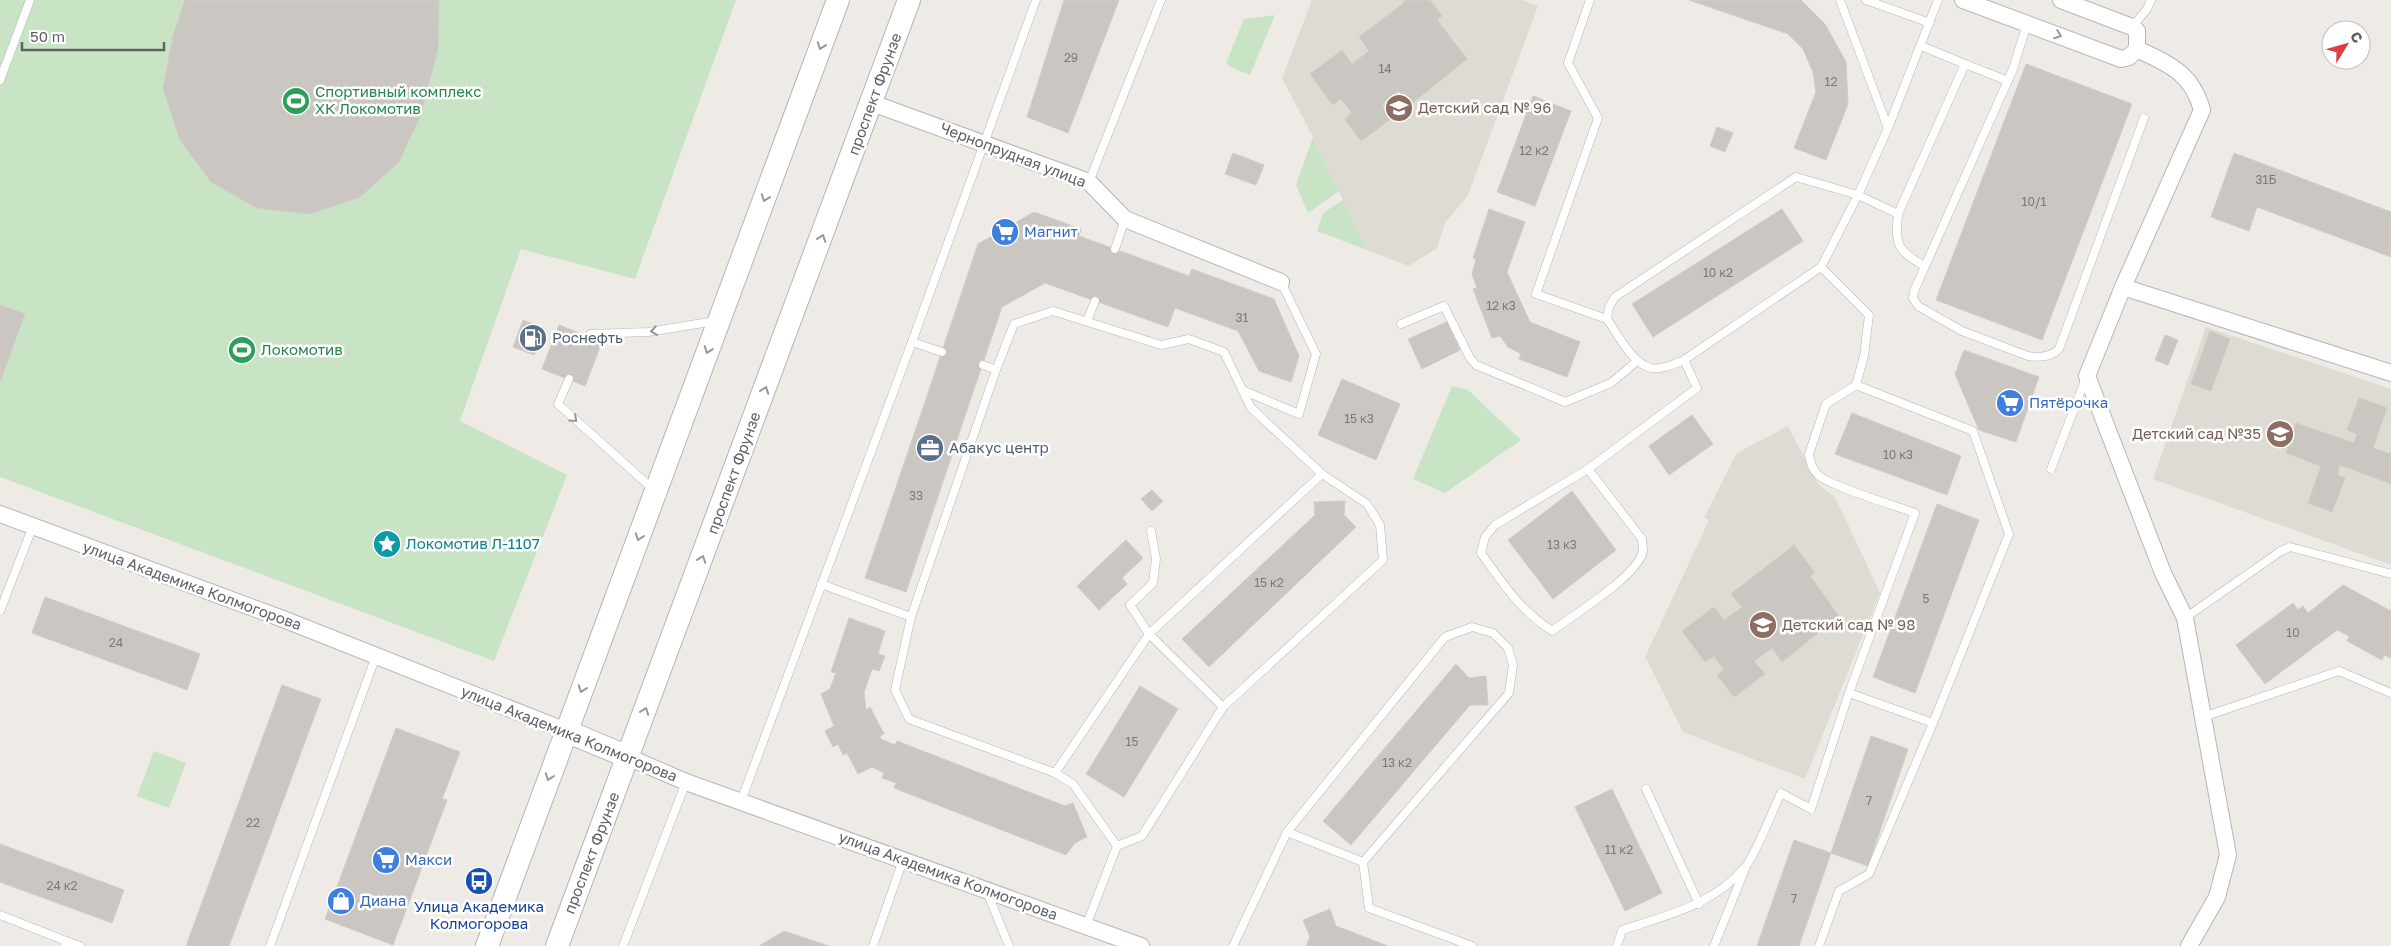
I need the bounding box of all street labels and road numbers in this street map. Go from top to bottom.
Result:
street label: проспект Фрунзе [844,30,905,157]
street label: Чернопрудная улица [938,118,1089,190]
street label: проспект Фрунзе [703,409,764,536]
street label: улица Академика Колмогорова [80,537,304,633]
street label: улица Академика Колмогорова [459,681,680,785]
street label: проспект Фрунзе [560,789,623,916]
street label: улица Академика Колмогорова [836,827,1060,923]

